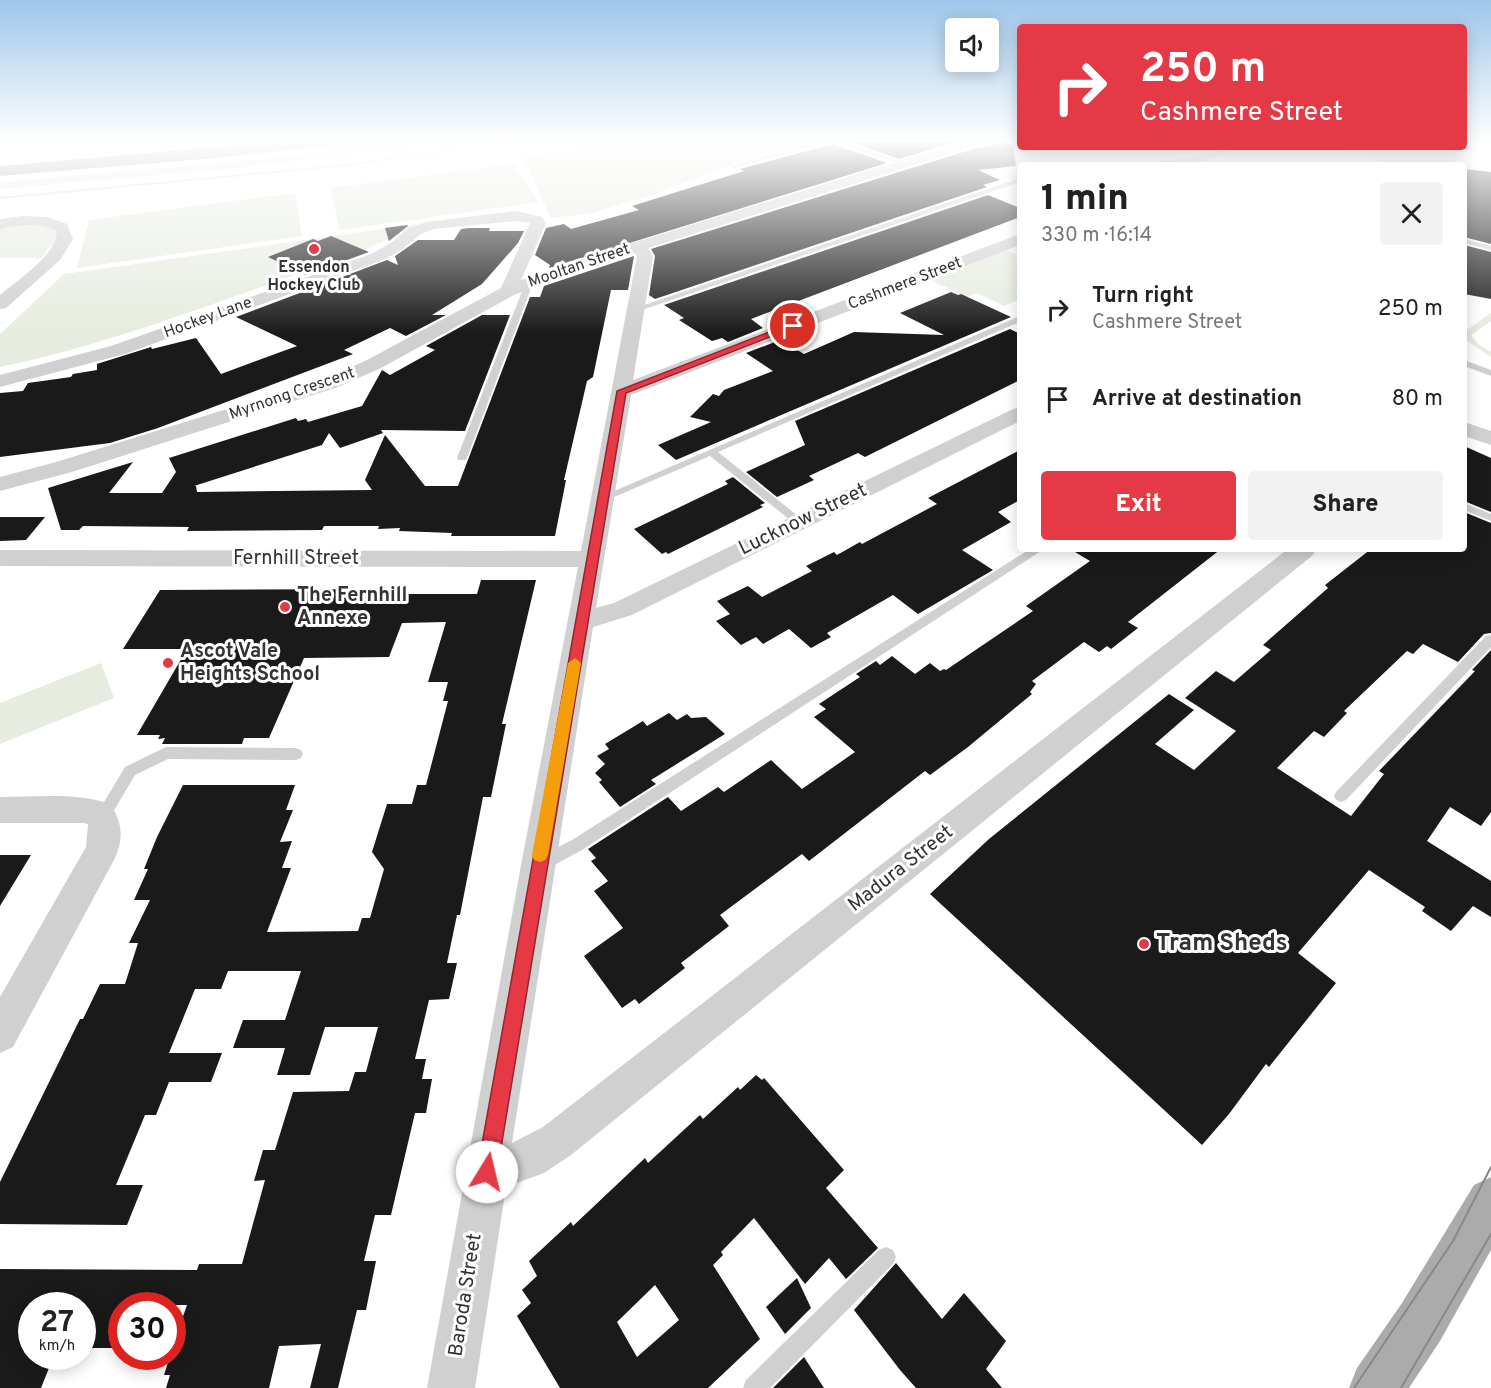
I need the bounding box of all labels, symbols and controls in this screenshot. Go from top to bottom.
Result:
map controls [945,18,999,72]
button: sound [945,18,999,72]
text: 250 m [1140,44,1266,97]
icon: right [1041,48,1119,126]
text: Cashmere Street [1140,96,1343,130]
text: 1 min [1041,177,1129,223]
button: close [1380,182,1443,245]
text: 330 m · 16:14 [1041,223,1152,249]
street label: Mooltan Street [525,239,633,293]
marker: Essendon Hockey Club [307,242,321,256]
street label: Cashmere Street [845,253,965,315]
place label: Essendon Hockey Club [267,258,361,296]
text: Turn right [1092,283,1194,310]
street label: Hockey Lane [161,293,255,343]
icon: right [1041,293,1074,326]
text: 250 m [1378,296,1443,323]
pin [767,300,818,351]
icon: arrive [776,309,809,342]
text: Cashmere Street [1092,310,1242,336]
street label: Myrnong Crescent [227,363,357,425]
icon: arrive [1041,383,1074,416]
text: Arrive at destination [1092,386,1302,413]
text: 80 m [1392,386,1443,413]
button: Exit [1041,471,1236,540]
button: Share [1248,471,1443,540]
street label: Lucknow Street [735,478,871,562]
street label: Fernhill Street [233,546,359,572]
place label: The Fernhill Annexe [297,583,407,632]
marker: The Fernhill Annexe [278,600,292,614]
place label: Ascot Vale Heights School [180,639,320,688]
marker: Ascot Vale Heights School [161,656,175,670]
street label: Madura Street [843,820,959,918]
place label: Tram Sheds [1156,929,1288,959]
marker: Tram Sheds [1137,937,1151,951]
position arrow [455,1140,519,1204]
street label: Baroda Street [443,1232,489,1358]
speed limit sign: 30 [108,1292,186,1370]
text: 27 [40,1305,74,1342]
text: km/h [39,1337,75,1356]

